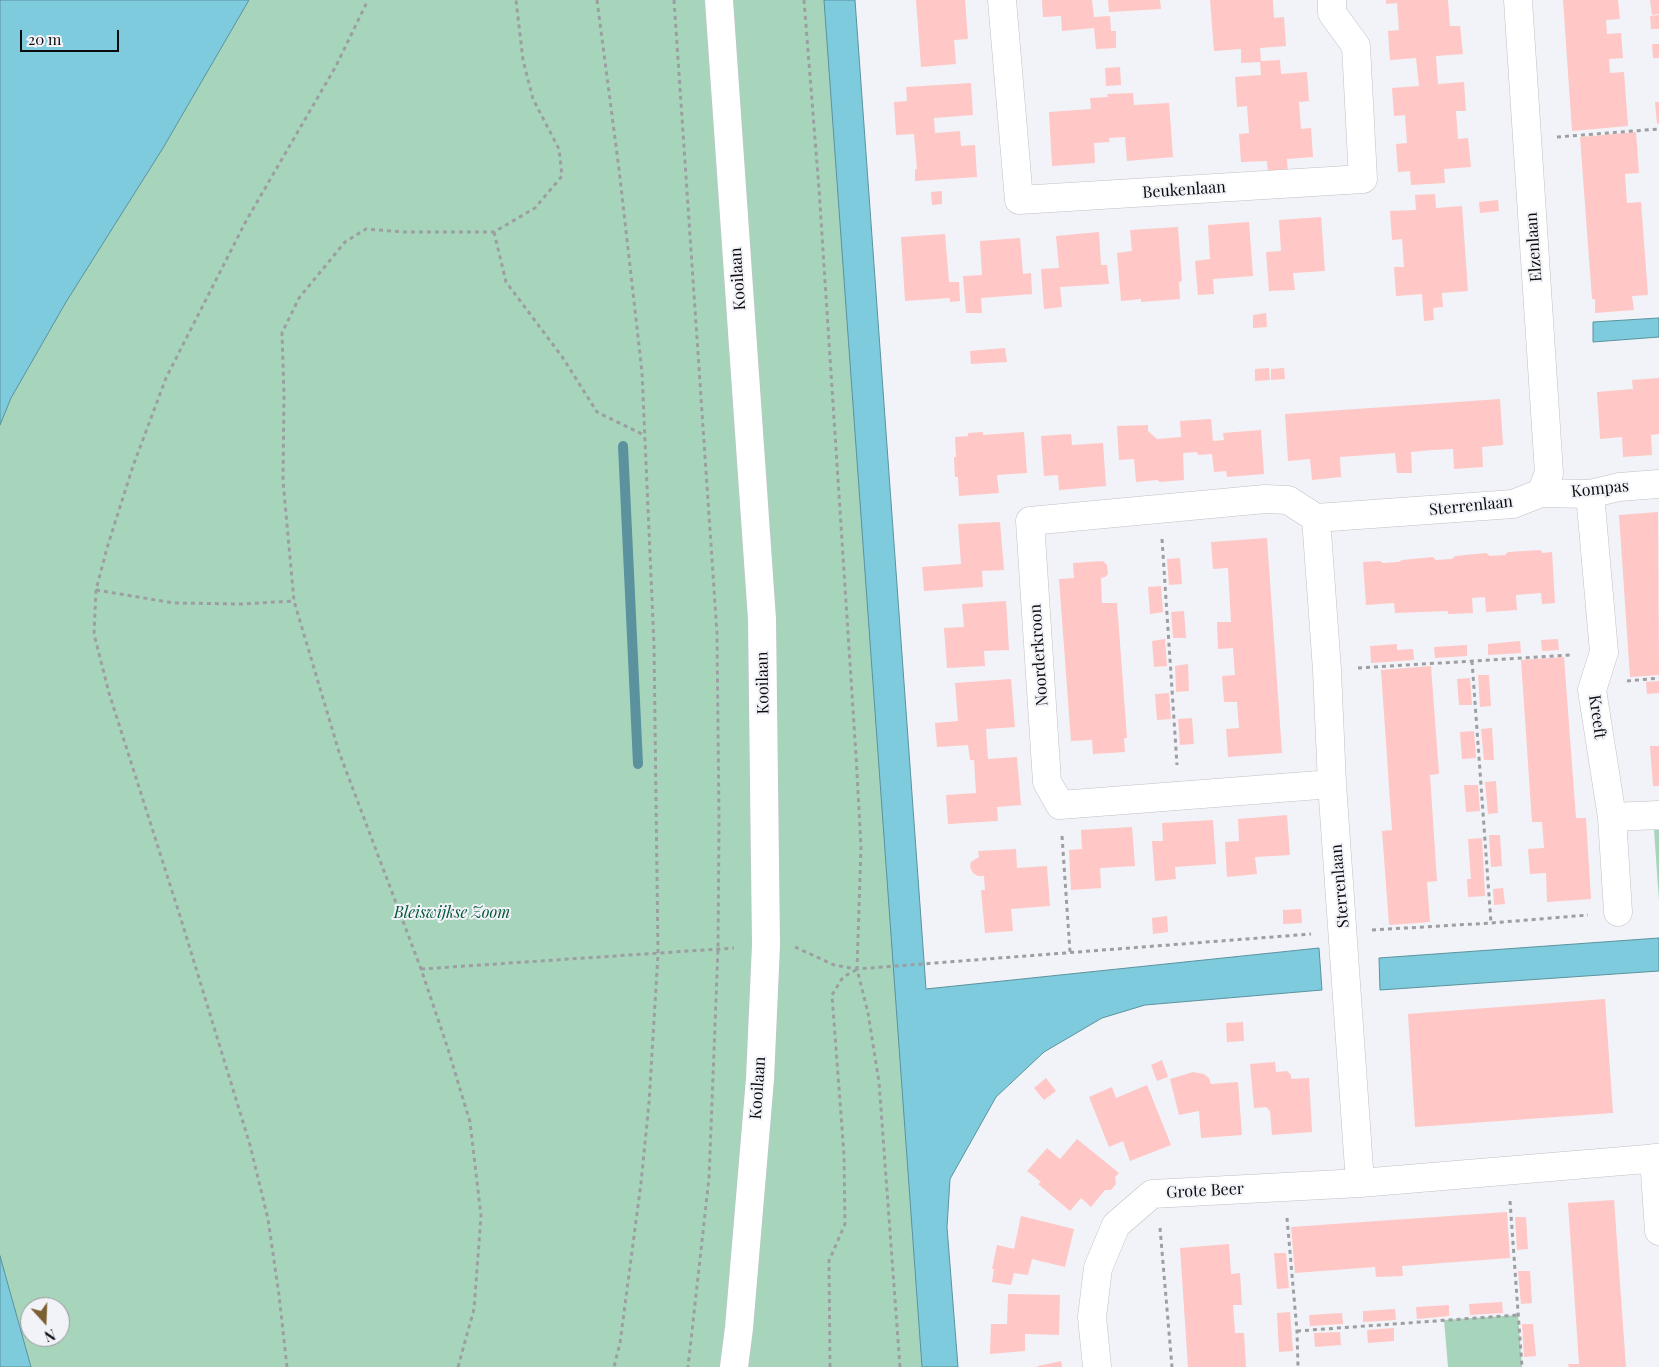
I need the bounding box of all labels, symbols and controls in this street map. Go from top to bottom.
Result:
scale bar [22,20,121,52]
text: 20 m [28,29,61,49]
street label: Beukenlaan [1142,178,1226,202]
street label: Elzenlaan [1522,212,1546,282]
street label: Kooilaan [726,247,750,311]
street label: Kompas [1570,476,1630,502]
street label: Sterrenlaan [1428,492,1514,520]
street label: Noorderkroon [1026,603,1052,707]
street label: Kooilaan [753,651,773,715]
street label: Kreeft [1584,694,1610,740]
street label: Sterrenlaan [1327,843,1353,929]
park label: Bleiswijkse Zoom [394,903,510,923]
street label: Kooilaan [746,1056,770,1120]
street label: Grote Beer [1166,1179,1244,1203]
north arrow [20,1297,70,1347]
text: N [42,1325,58,1346]

